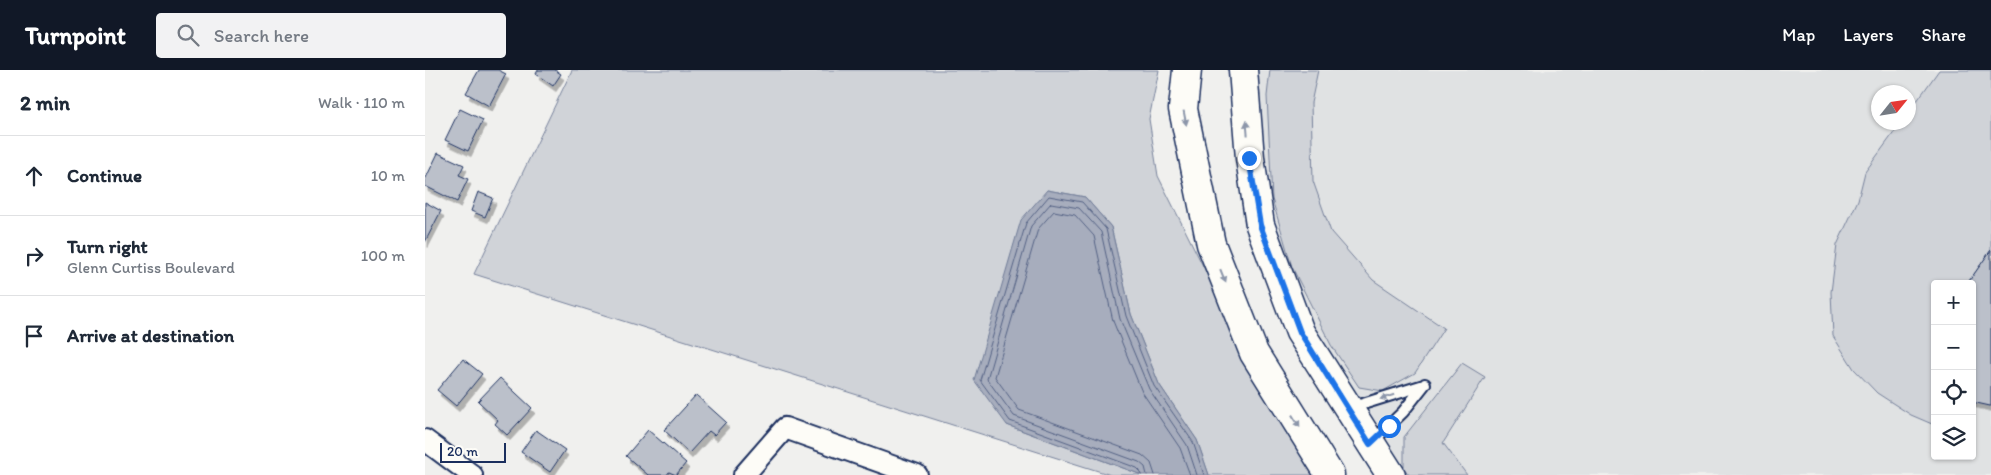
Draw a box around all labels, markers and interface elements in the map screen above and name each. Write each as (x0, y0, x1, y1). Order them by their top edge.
search box (156, 13, 506, 58)
text: Turnpoint (25, 21, 126, 50)
icon: search (174, 21, 202, 49)
text: Search here (214, 24, 309, 47)
text: Map (1782, 24, 1815, 46)
text: Layers (1843, 24, 1893, 46)
text: Share (1921, 24, 1966, 46)
north arrow (1871, 85, 1916, 130)
text: 2 min (20, 90, 70, 115)
text: Walk · 110 m (318, 93, 405, 112)
one-way arrow (1181, 111, 1189, 127)
one-way arrow (1243, 120, 1251, 136)
route end (1238, 147, 1261, 170)
icon: ahead (20, 162, 48, 190)
text: Continue (67, 164, 142, 187)
text: 10 m (371, 166, 405, 185)
text: Turn right (67, 235, 148, 258)
icon: right (20, 242, 48, 270)
text: 100 m (361, 246, 405, 265)
text: Glenn Curtiss Boulevard (67, 258, 235, 277)
one-way arrow (1219, 269, 1227, 284)
map controls (1931, 280, 1976, 460)
button: + (1931, 280, 1976, 325)
icon: arrive (20, 322, 48, 350)
text: Arrive at destination (67, 324, 234, 347)
button: − (1931, 325, 1976, 370)
button: locate (1931, 370, 1976, 415)
one-way arrow (1379, 393, 1394, 401)
one-way arrow (1291, 414, 1300, 427)
route start (1378, 415, 1401, 438)
button: layers (1931, 415, 1976, 460)
scale bar (440, 440, 506, 463)
text: 20 m (447, 443, 478, 460)

